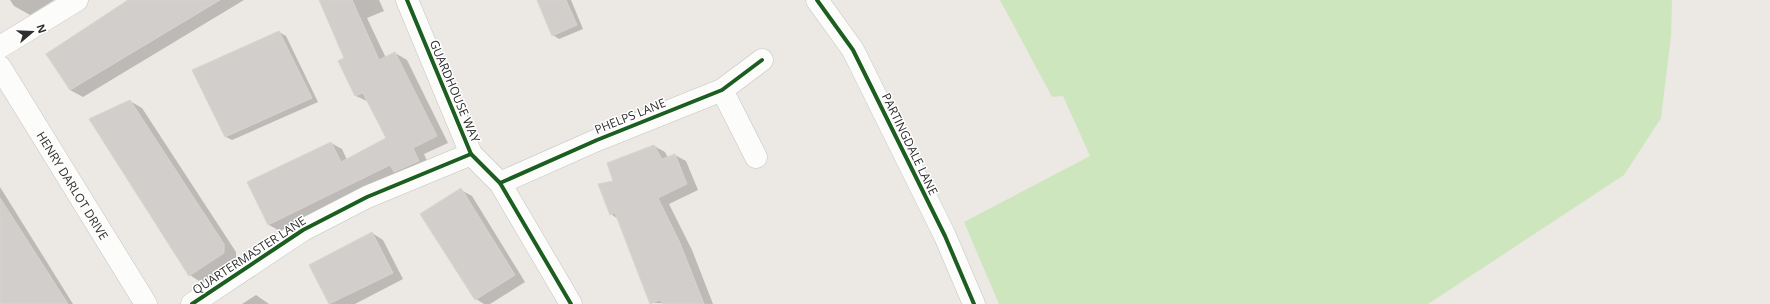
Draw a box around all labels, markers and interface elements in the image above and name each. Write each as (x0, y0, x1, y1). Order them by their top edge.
north arrow (12, 12, 52, 52)
text: N (33, 22, 50, 35)
street label: GUARDHOUSE WAY (426, 37, 484, 145)
street label: PARTINGDALE LANE (878, 90, 942, 198)
street label: PHELPS LANE (592, 94, 668, 138)
street label: HENRY DARLOT DRIVE (33, 128, 113, 243)
street label: QUARTERMASTER LANE (189, 212, 309, 298)

